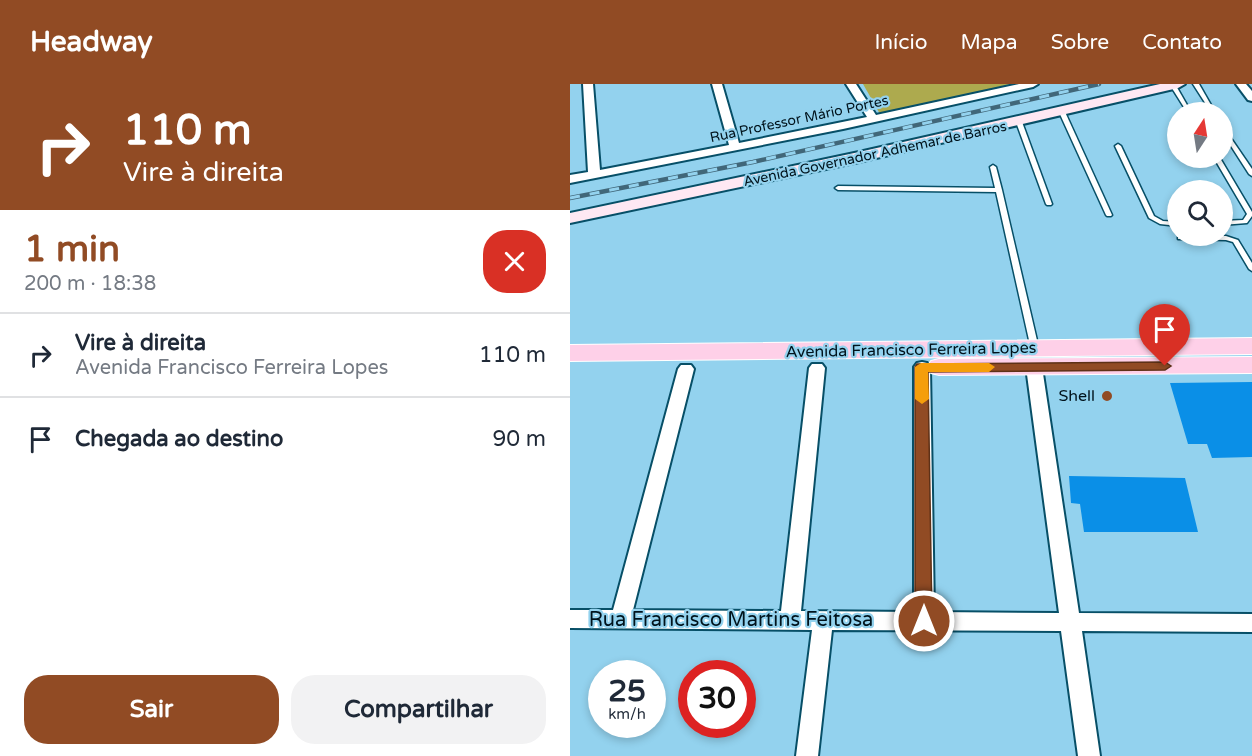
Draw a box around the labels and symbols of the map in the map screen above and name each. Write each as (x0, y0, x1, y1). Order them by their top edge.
street label: Rua Professor Mário Portes (708, 92, 890, 146)
north arrow (1167, 102, 1233, 168)
street label: Avenida Governador Adhemar de Barros (742, 118, 1009, 190)
pin (1139, 304, 1190, 366)
street label: Avenida Francisco Ferreira Lopes (785, 338, 1037, 362)
place label: Shell (1059, 386, 1095, 406)
marker: Shell (1100, 389, 1114, 403)
position arrow (892, 589, 956, 653)
street label: Rua Francisco Martins Feitosa (589, 608, 873, 632)
speed limit sign: 30 (678, 660, 756, 738)

